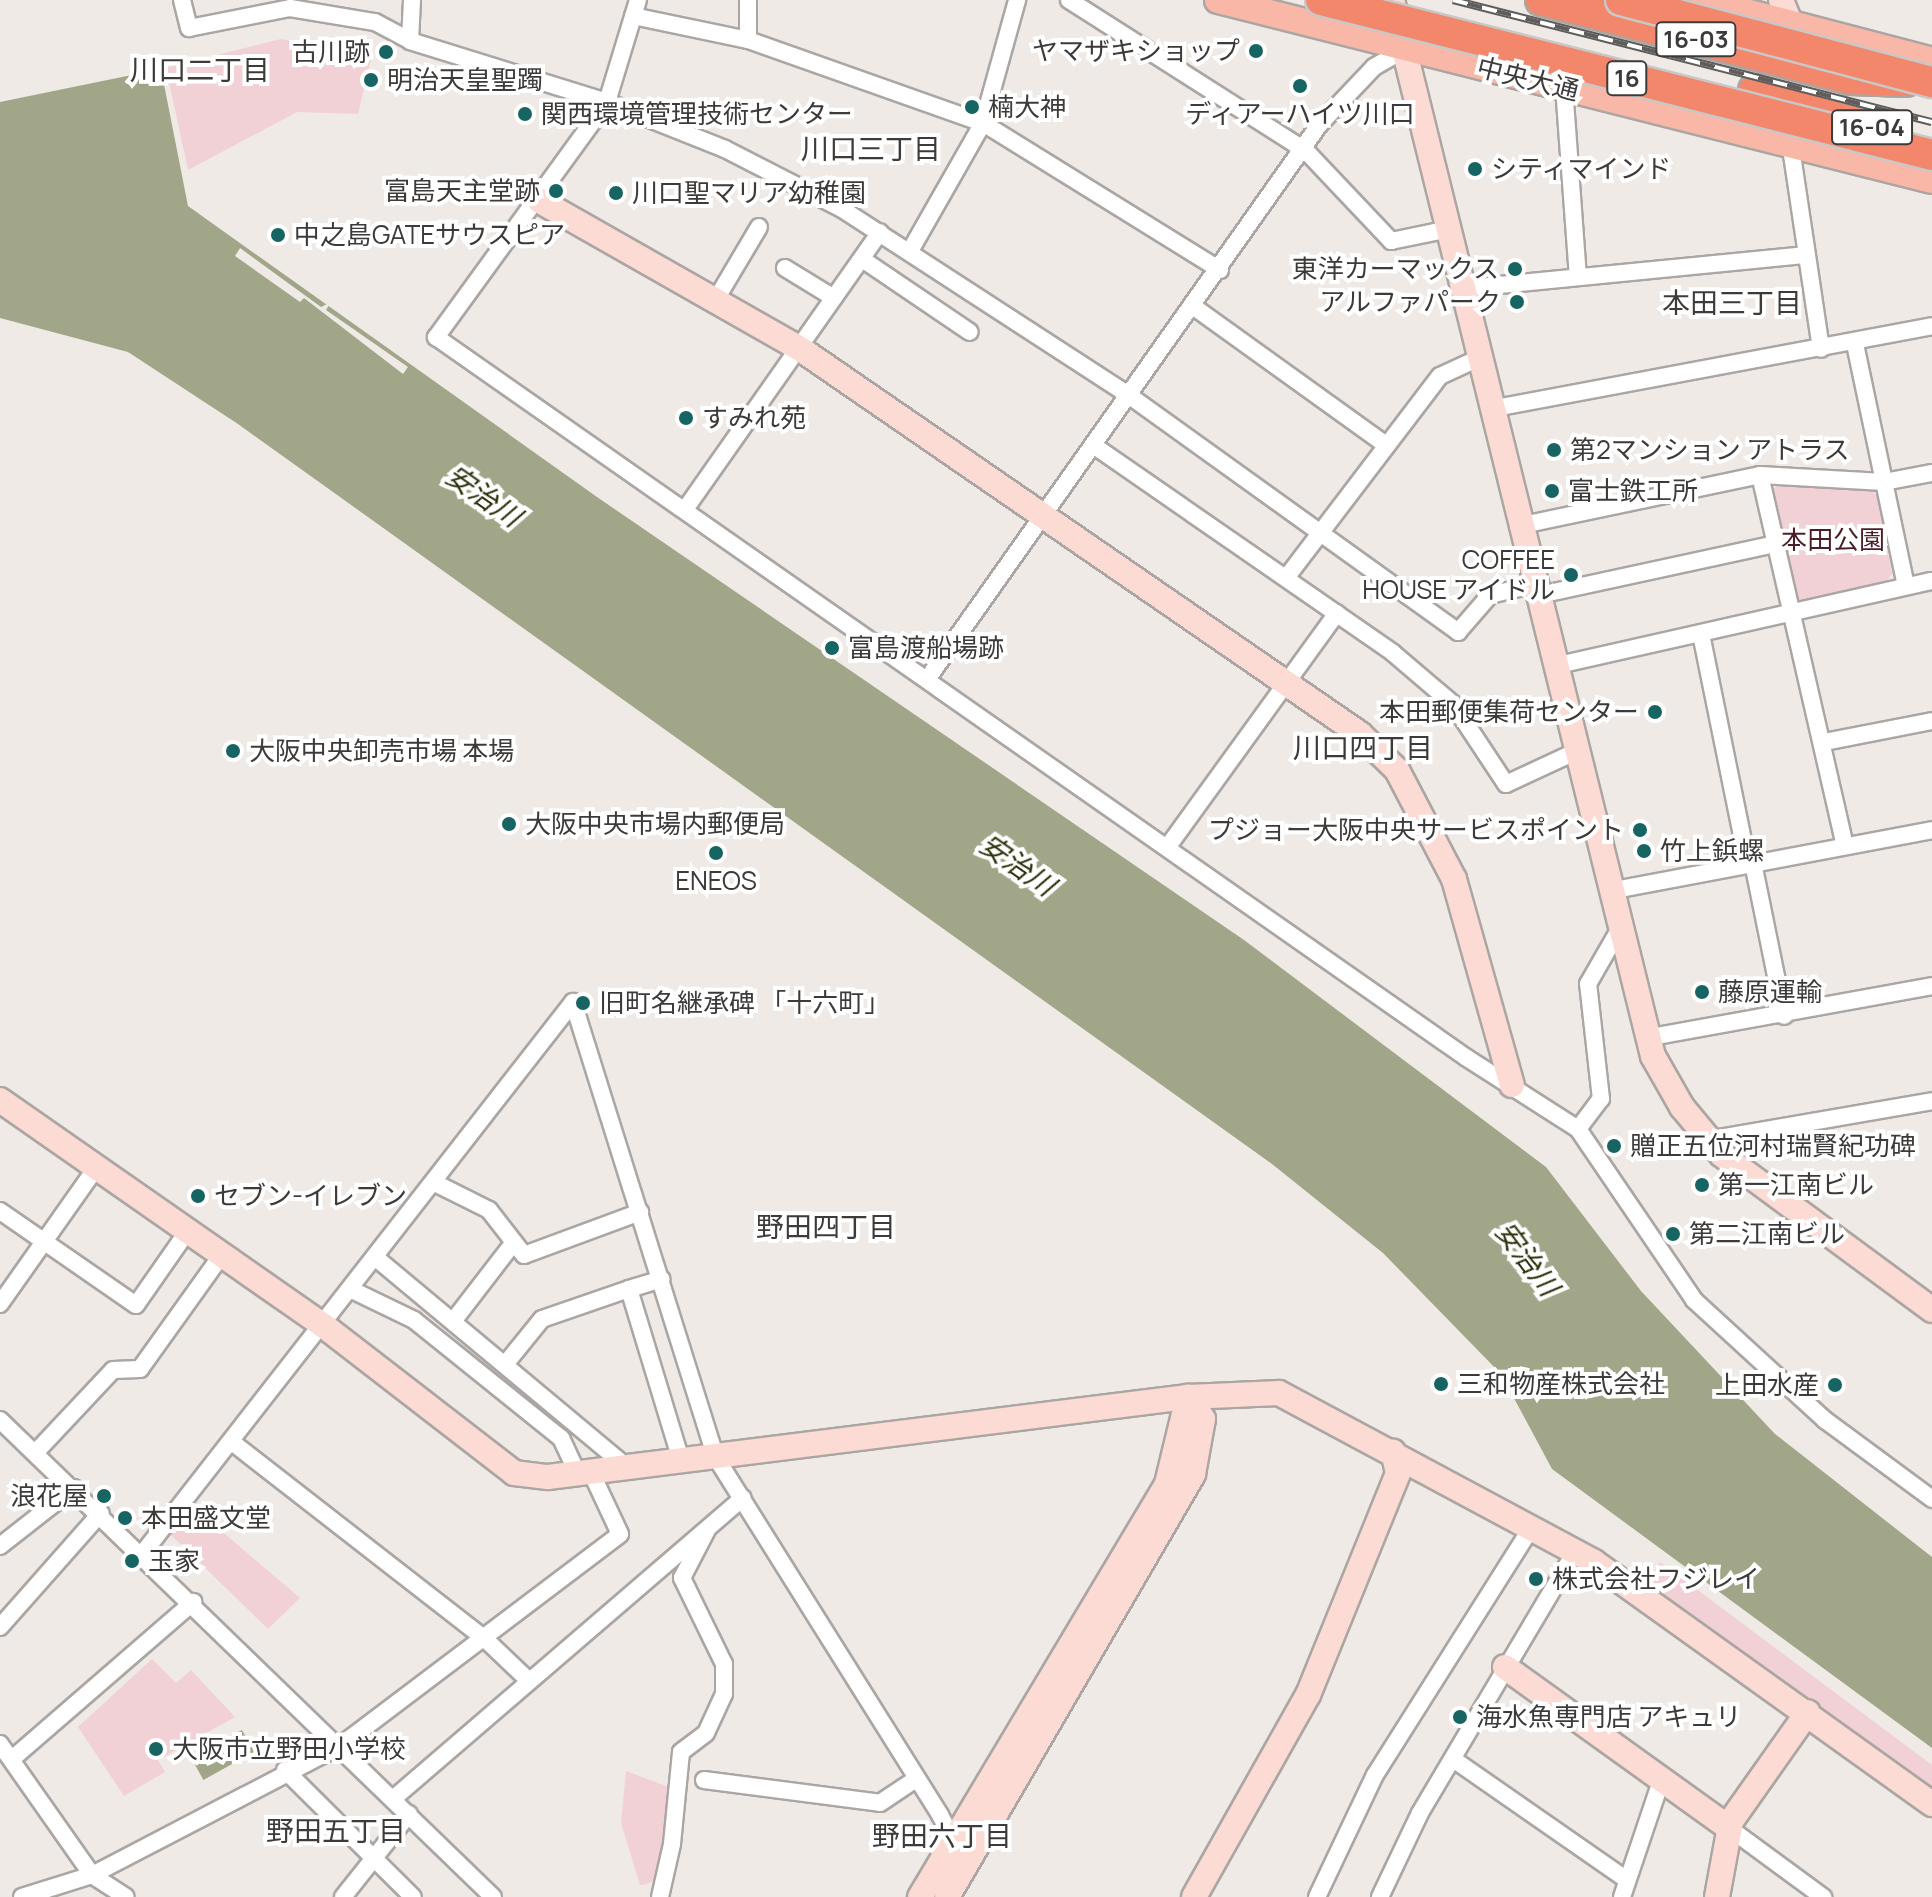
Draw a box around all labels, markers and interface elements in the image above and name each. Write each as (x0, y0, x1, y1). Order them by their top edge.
road number: 16-03 (1654, 19, 1738, 59)
place label: ヤマザキショップ (1032, 35, 1240, 67)
place label: 古川跡 (292, 36, 370, 68)
marker: ヤマザキショップ (1247, 42, 1265, 60)
marker: 古川跡 (377, 43, 395, 61)
street label: 中央大通 (1474, 51, 1582, 107)
district label: 川口二丁目 (130, 52, 270, 86)
road number: 16 (1605, 58, 1649, 98)
place label: 明治天皇聖躅 (387, 64, 543, 96)
marker: 明治天皇聖躅 (362, 71, 380, 89)
marker: ディアーハイツ川口 (1291, 77, 1309, 95)
place label: 楠大神 (988, 91, 1066, 123)
place label: 関西環境管理技術センター (541, 98, 853, 130)
marker: 楠大神 (963, 98, 981, 116)
place label: ディアーハイツ川口 (1184, 98, 1416, 130)
marker: 関西環境管理技術センター (516, 105, 534, 123)
road number: 16-04 (1830, 107, 1914, 147)
district label: 川口三丁目 (801, 131, 941, 165)
place label: シティマインド (1491, 153, 1673, 185)
marker: シティマインド (1466, 160, 1484, 178)
place label: 富島天主堂跡 (384, 175, 540, 207)
place label: 川口聖マリア幼稚園 (632, 177, 866, 209)
marker: 富島天主堂跡 (547, 182, 565, 200)
marker: 川口聖マリア幼稚園 (607, 184, 625, 202)
place label: 中之島GATEサウスピア (294, 219, 565, 251)
marker: 中之島GATEサウスピア (269, 226, 287, 244)
place label: 東洋カーマックス (1291, 253, 1499, 285)
marker: 東洋カーマックス (1506, 260, 1524, 278)
district label: 本田三丁目 (1662, 285, 1802, 319)
place label: アルファパーク (1319, 286, 1501, 318)
marker: アルファパーク (1508, 293, 1526, 311)
place label: すみれ苑 (702, 402, 806, 434)
marker: すみれ苑 (677, 409, 695, 427)
place label: 第2マンション アトラス (1570, 434, 1850, 466)
marker: 第2マンション アトラス (1545, 441, 1563, 459)
water label: 安治川 (440, 457, 528, 533)
place label: 富士鉄工所 (1568, 475, 1698, 507)
marker: 富士鉄工所 (1543, 482, 1561, 500)
park label: 本田公園 (1781, 524, 1885, 556)
place label: COFFEE HOUSE アイドル (1361, 544, 1555, 606)
marker: COFFEE HOUSE アイドル (1562, 566, 1580, 584)
place label: 富島渡船場跡 (848, 632, 1004, 664)
marker: 富島渡船場跡 (823, 639, 841, 657)
place label: 本田郵便集荷センター (1379, 696, 1639, 728)
marker: 本田郵便集荷センター (1646, 703, 1664, 721)
district label: 川口四丁目 (1293, 730, 1433, 764)
place label: 大阪中央卸売市場 本場 (249, 735, 514, 767)
marker: 大阪中央卸売市場 本場 (224, 742, 242, 760)
place label: 大阪中央市場内郵便局 (525, 808, 785, 840)
place label: プジョー大阪中央サービスポイント (1208, 814, 1624, 846)
marker: 大阪中央市場内郵便局 (500, 815, 518, 833)
marker: プジョー大阪中央サービスポイント (1631, 821, 1649, 839)
water label: 安治川 (974, 826, 1062, 902)
place label: 竹上鋲螺 (1660, 835, 1764, 867)
marker: 竹上鋲螺 (1635, 842, 1653, 860)
marker: ENEOS (707, 844, 725, 862)
place label: ENEOS (675, 865, 757, 897)
place label: 藤原運輸 (1718, 976, 1822, 1008)
marker: 藤原運輸 (1693, 983, 1711, 1001)
place label: 旧町名継承碑 「十六町」 (599, 987, 890, 1019)
marker: 旧町名継承碑 「十六町」 (574, 994, 592, 1012)
place label: 贈正五位河村瑞賢紀功碑 (1630, 1130, 1916, 1162)
marker: 贈正五位河村瑞賢紀功碑 (1605, 1137, 1623, 1155)
place label: 第一江南ビル (1718, 1169, 1874, 1201)
marker: 第一江南ビル (1693, 1176, 1711, 1194)
place label: セブン-イレブン (214, 1180, 407, 1212)
marker: セブン-イレブン (189, 1187, 207, 1205)
district label: 野田四丁目 (756, 1209, 896, 1243)
water label: 安治川 (1489, 1214, 1567, 1302)
place label: 第二江南ビル (1689, 1218, 1845, 1250)
marker: 第二江南ビル (1664, 1225, 1682, 1243)
place label: 三和物産株式会社 (1457, 1368, 1665, 1400)
place label: 上田水産 (1715, 1369, 1819, 1401)
marker: 三和物産株式会社 (1432, 1375, 1450, 1393)
marker: 上田水産 (1826, 1376, 1844, 1394)
place label: 浪花屋 (10, 1480, 88, 1512)
marker: 浪花屋 (95, 1487, 113, 1505)
place label: 本田盛文堂 (141, 1502, 271, 1534)
marker: 本田盛文堂 (116, 1509, 134, 1527)
place label: 玉家 (148, 1545, 200, 1577)
marker: 玉家 (123, 1552, 141, 1570)
place label: 株式会社フジレイ (1552, 1563, 1760, 1595)
marker: 株式会社フジレイ (1527, 1570, 1545, 1588)
place label: 海水魚専門店 アキュリ (1476, 1701, 1741, 1733)
marker: 海水魚専門店 アキュリ (1451, 1708, 1469, 1726)
place label: 大阪市立野田小学校 (172, 1733, 406, 1765)
marker: 大阪市立野田小学校 (147, 1740, 165, 1758)
district label: 野田五丁目 (266, 1813, 406, 1847)
district label: 野田六丁目 (872, 1818, 1012, 1852)

